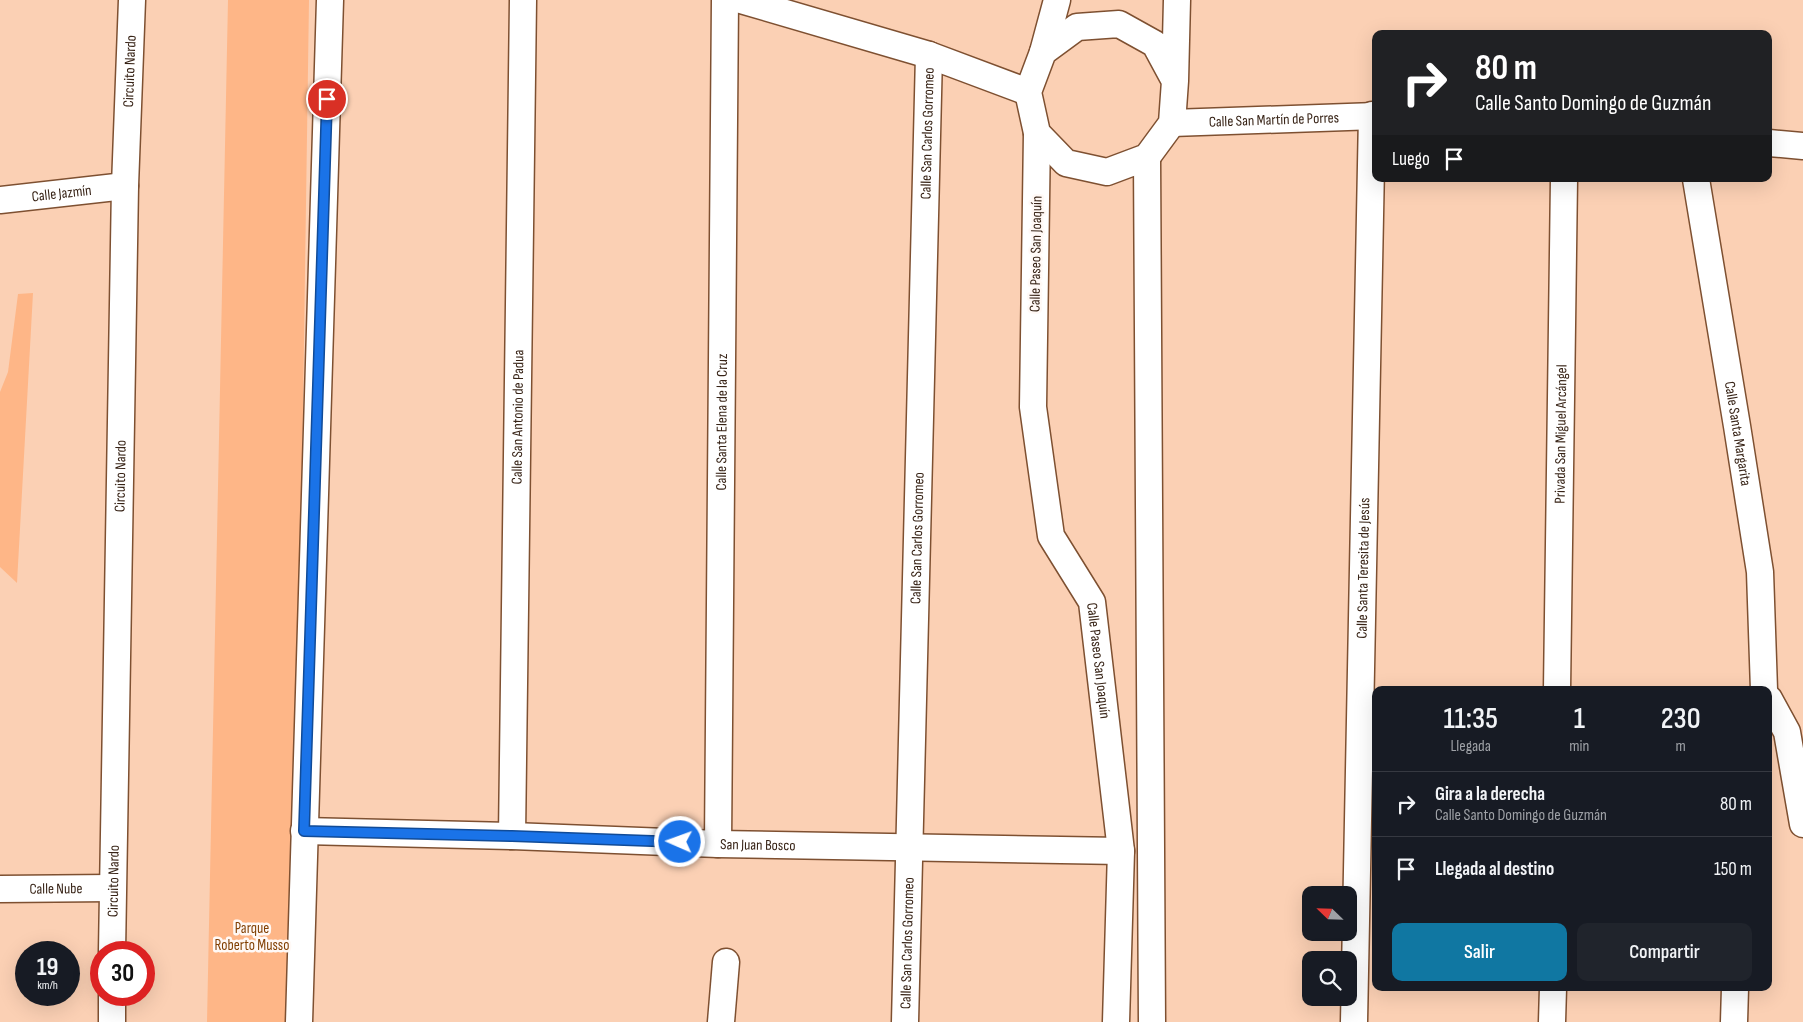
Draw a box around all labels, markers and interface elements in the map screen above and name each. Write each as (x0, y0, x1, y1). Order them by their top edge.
street label: Circuito Nardo (118, 35, 140, 108)
text: 80 m (1475, 47, 1537, 90)
icon: right (1392, 50, 1457, 115)
street label: Calle San Carlos Gorromeo (916, 67, 938, 200)
pin (306, 78, 348, 120)
icon: arrive (313, 85, 341, 113)
text: Calle Santo Domingo de Guzmán (1475, 90, 1711, 117)
street label: Calle San Martín de Porres (1208, 108, 1339, 131)
icon: arrive (1440, 145, 1468, 173)
text: Luego (1392, 148, 1430, 171)
street label: Calle Jazmín (31, 180, 92, 206)
street label: Calle Paseo San Joaquín (1025, 196, 1047, 312)
street label: Calle San Antonio de Padua (507, 349, 528, 484)
street label: Calle Santa Elena de la Cruz (711, 353, 732, 490)
street label: Privada San Miguel Arcángel (1550, 364, 1571, 504)
street label: Calle Santa Margarita (1720, 380, 1756, 487)
street label: Circuito Nardo (110, 440, 130, 512)
street label: Calle San Carlos Gorromeo (906, 472, 928, 604)
street label: Calle Santa Teresita de Jesús (1352, 497, 1374, 639)
street label: Calle Paseo San Joaquín (1083, 602, 1115, 720)
text: 11:35 (1443, 701, 1498, 737)
text: 1 (1574, 701, 1585, 737)
text: 230 (1661, 701, 1701, 737)
text: Llegada (1450, 737, 1491, 756)
text: min (1569, 737, 1589, 756)
text: m (1676, 737, 1686, 756)
text: Gira a la derecha (1435, 783, 1545, 806)
icon: right (1392, 790, 1420, 818)
text: 80 m (1720, 793, 1752, 816)
text: Calle Santo Domingo de Guzmán (1435, 806, 1607, 825)
position arrow (653, 815, 705, 867)
street label: San Juan Bosco (720, 835, 796, 855)
street label: Circuito Nardo (103, 845, 123, 917)
icon: arrive (1392, 855, 1420, 883)
text: Llegada al destino (1435, 858, 1554, 881)
text: 150 m (1714, 858, 1752, 881)
street label: Calle San Carlos Gorromeo (896, 877, 918, 1009)
street label: Calle Nube (29, 879, 83, 898)
north arrow (1302, 886, 1358, 941)
map controls (1302, 886, 1357, 1006)
park label: Parque Roberto Musso (215, 919, 289, 955)
button: Salir (1392, 923, 1567, 981)
button: Compartir (1577, 923, 1752, 981)
speed limit sign: 30 (90, 941, 155, 1006)
button: search (1302, 951, 1357, 1006)
text: 19 (37, 952, 58, 983)
text: km/h (37, 978, 58, 993)

